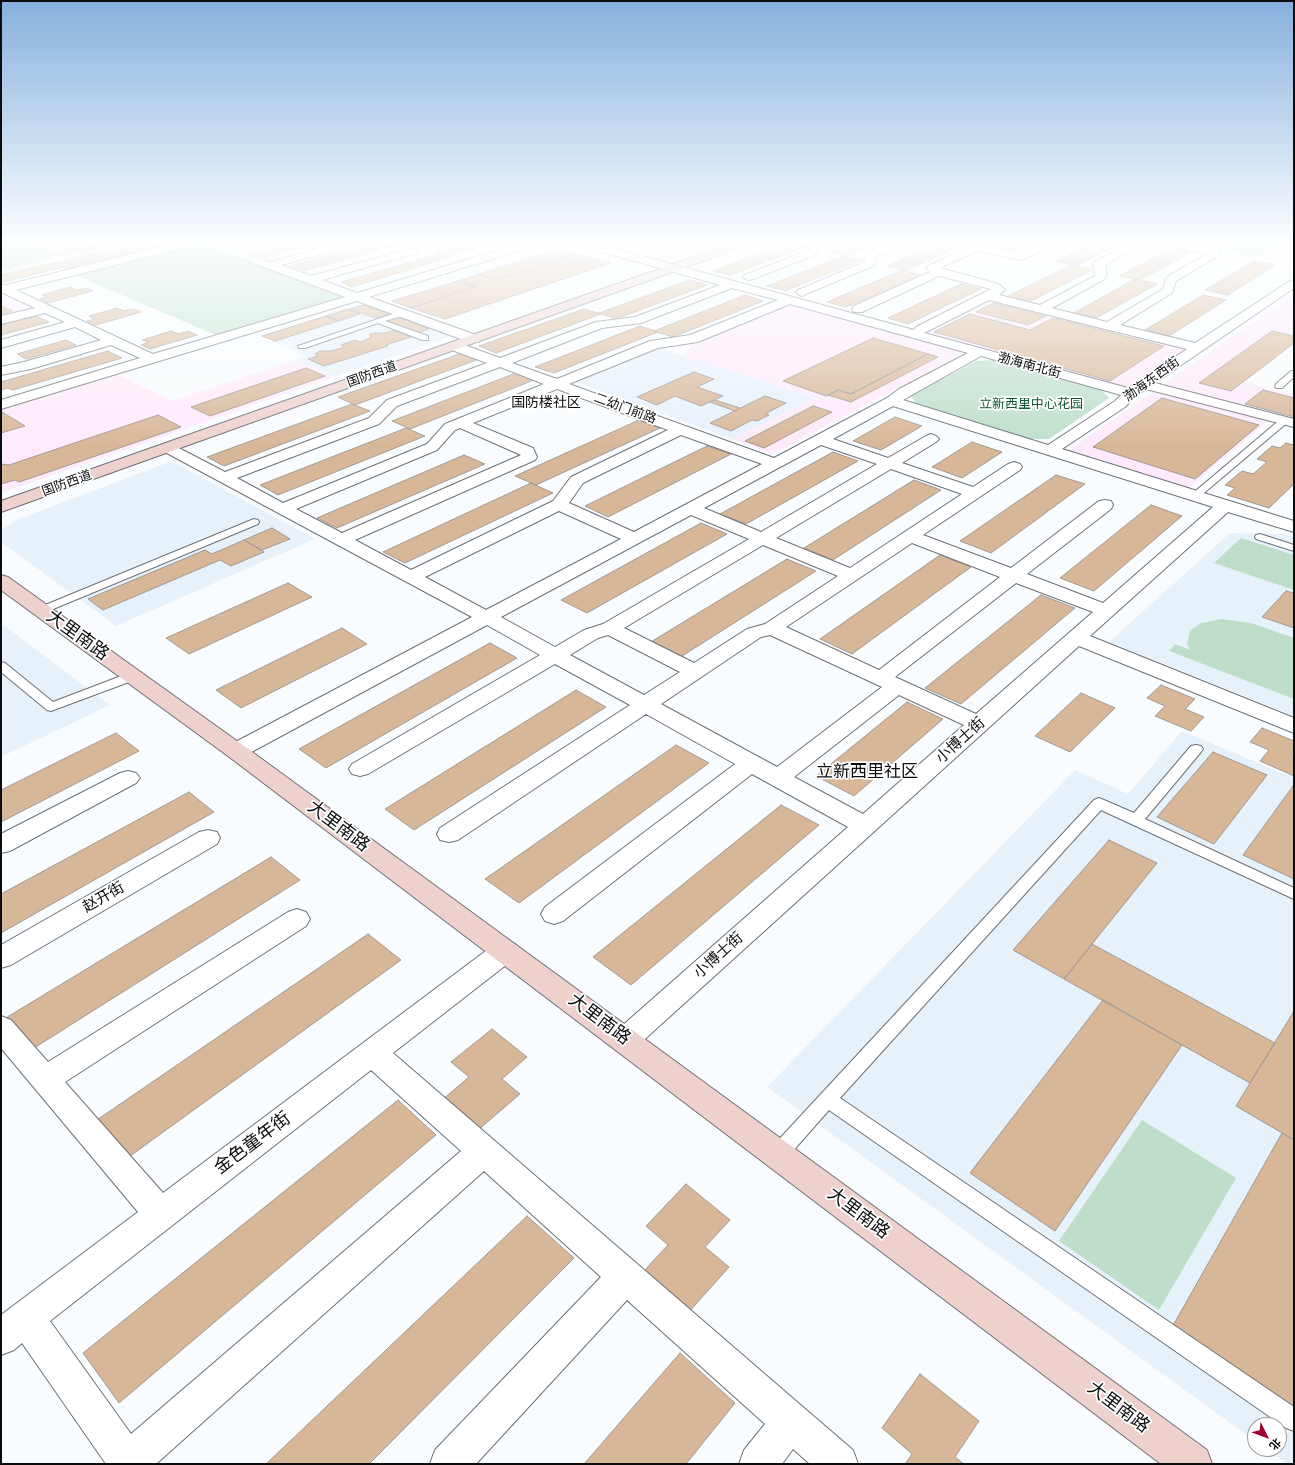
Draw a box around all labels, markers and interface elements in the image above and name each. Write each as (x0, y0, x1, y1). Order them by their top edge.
street label: 渤海南北街 (996, 350, 1062, 382)
street label: 渤海东西街 (1121, 355, 1183, 405)
street label: 国防西道 (345, 359, 399, 391)
street label: 二幼门前路 (592, 391, 658, 427)
district label: 国防楼社区 (511, 396, 581, 412)
park label: 立新西里中心花园 (979, 397, 1083, 413)
street label: 国防西道 (40, 468, 94, 500)
street label: 大里南路 (42, 606, 112, 666)
street label: 小博士街 (933, 714, 989, 768)
district label: 立新西里社区 (816, 763, 918, 783)
street label: 大里南路 (303, 797, 373, 857)
street label: 赵开街 (80, 879, 128, 917)
street label: 小博士街 (691, 929, 747, 983)
street label: 大里南路 (564, 990, 634, 1050)
street label: 金色童年街 (211, 1108, 295, 1180)
street label: 大里南路 (823, 1184, 893, 1244)
street label: 大里南路 (1083, 1378, 1153, 1438)
north arrow (1247, 1417, 1287, 1457)
text: 北 (1266, 1435, 1285, 1454)

